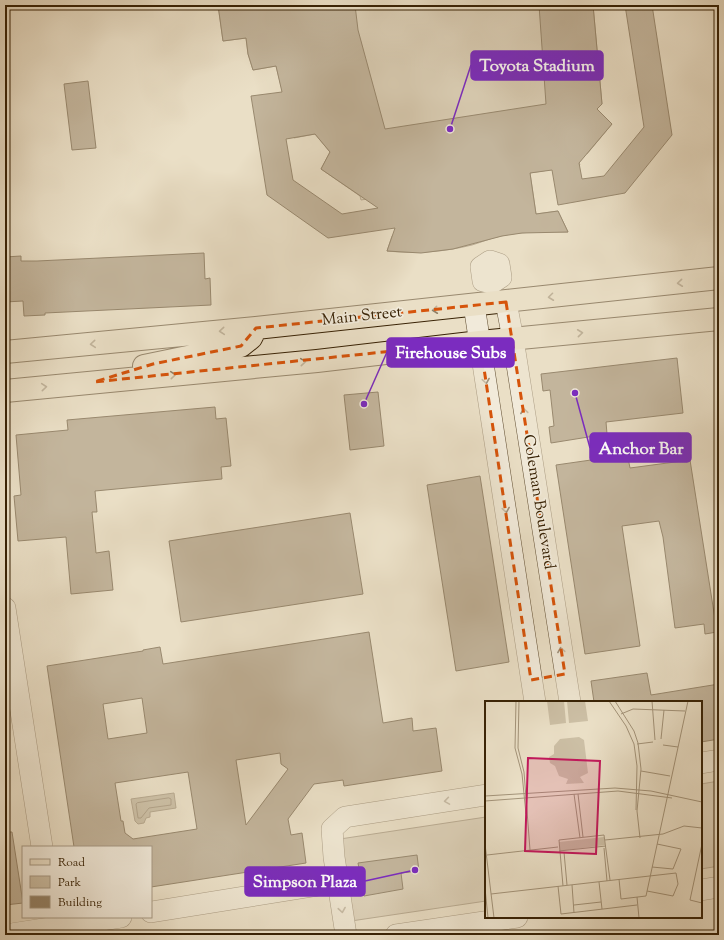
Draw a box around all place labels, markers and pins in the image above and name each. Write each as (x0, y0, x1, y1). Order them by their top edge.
callout: Toyota Stadium (471, 51, 603, 80)
callout: Firehouse Subs (387, 338, 514, 367)
callout: Anchor Bar (590, 433, 691, 462)
callout: Simpson Plaza (245, 867, 365, 896)

